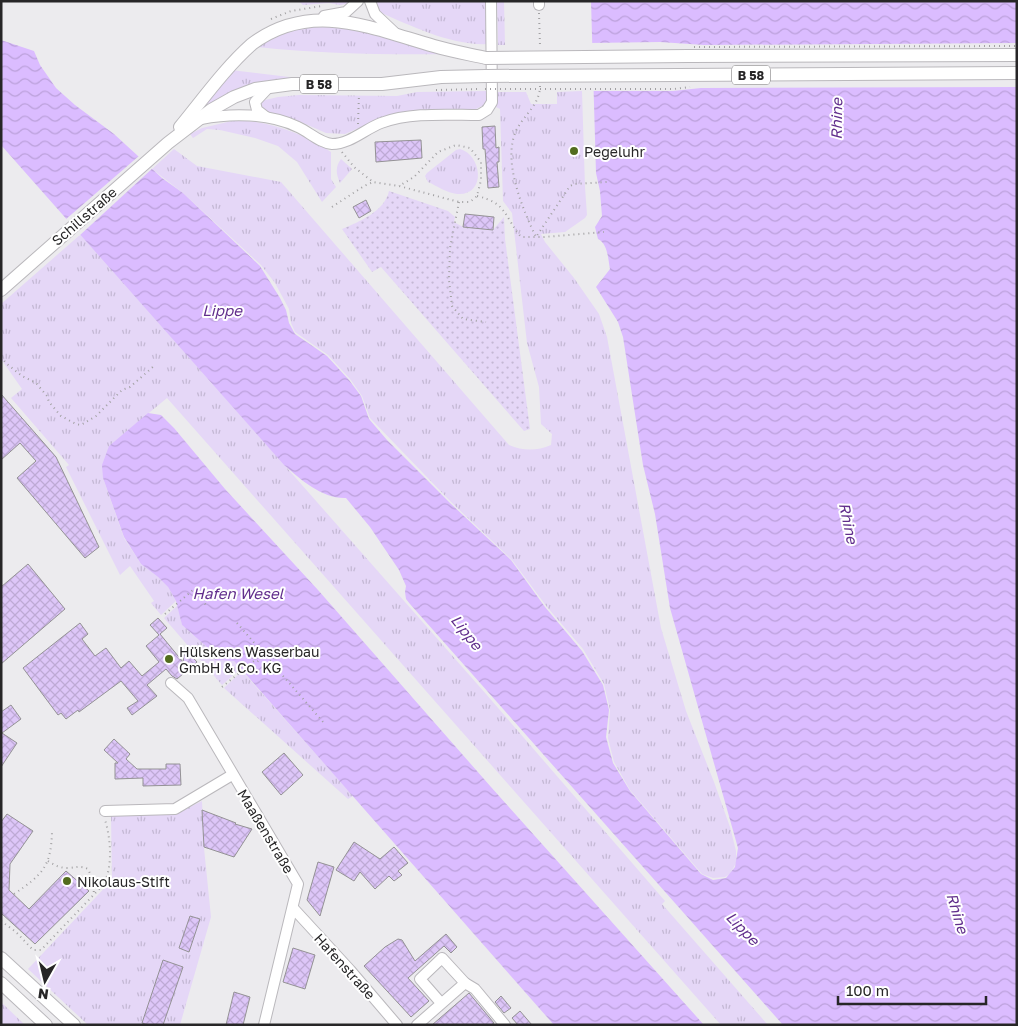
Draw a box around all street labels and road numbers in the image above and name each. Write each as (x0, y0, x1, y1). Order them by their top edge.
road number: B 58 (732, 66, 770, 84)
road number: B 58 (300, 74, 338, 94)
street label: Schillstraße (48, 183, 120, 249)
street label: Maaßenstraße (234, 786, 298, 876)
street label: Hafenstraße (311, 930, 379, 1002)

